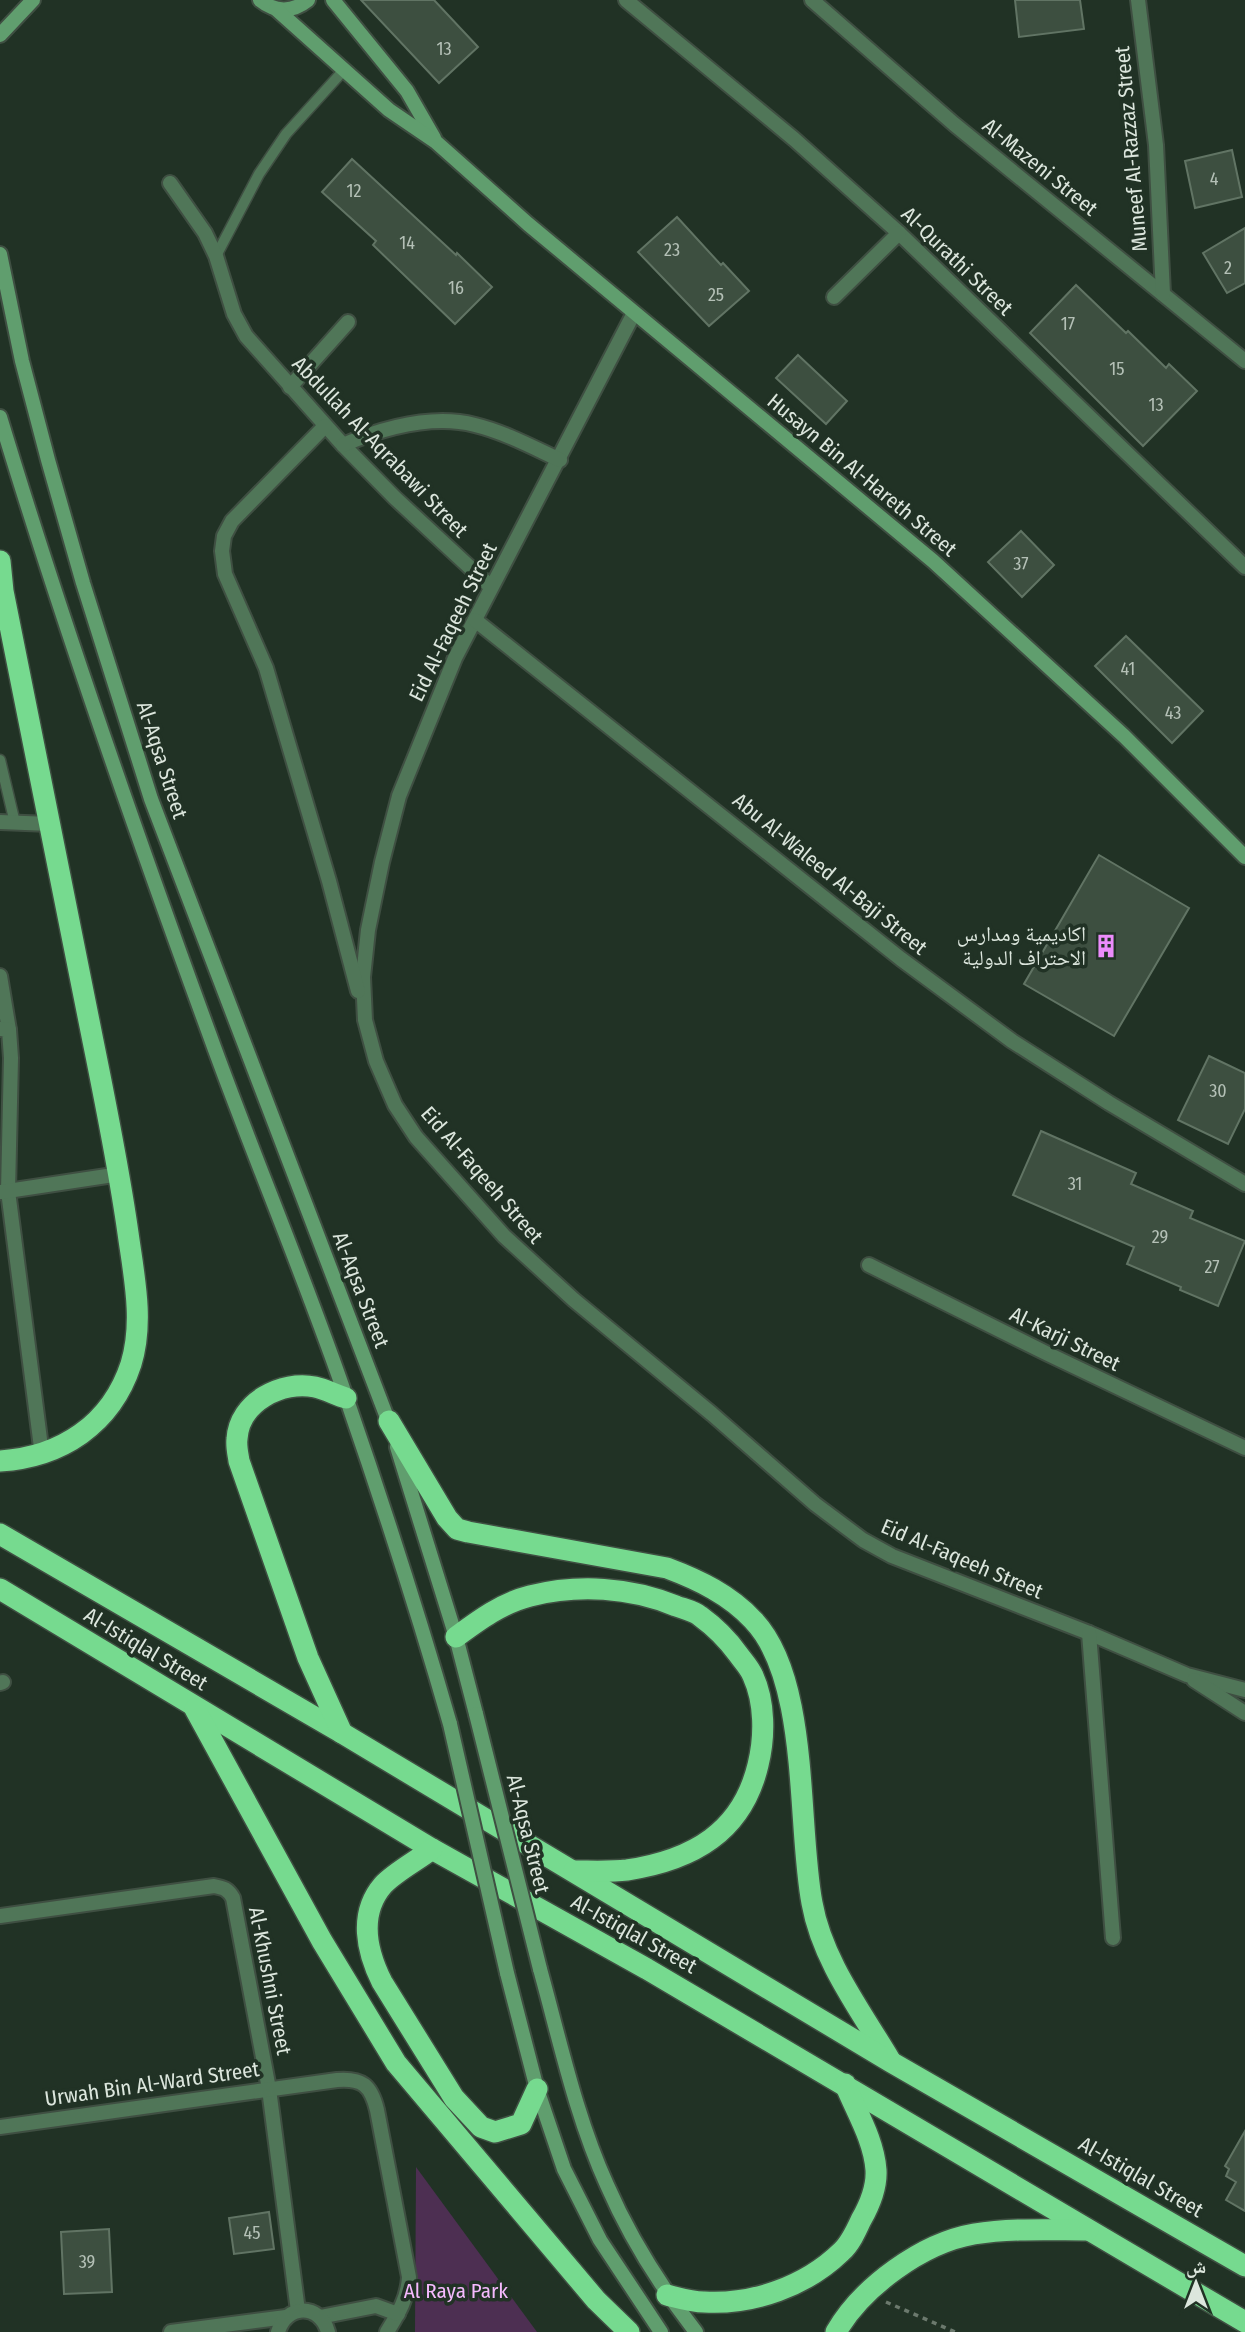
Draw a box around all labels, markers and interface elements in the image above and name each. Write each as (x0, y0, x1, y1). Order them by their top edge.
house number: 13 (436, 38, 452, 60)
street label: Muneef Al-Razzaz Street (1109, 45, 1153, 253)
street label: Al-Mazeni Street (977, 113, 1103, 221)
house number: 4 (1210, 168, 1219, 190)
house number: 12 (347, 180, 362, 202)
street label: Al-Qurathi Street (896, 201, 1018, 321)
house number: 14 (399, 232, 415, 254)
house number: 23 (664, 239, 680, 261)
house number: 2 (1224, 257, 1232, 279)
house number: 16 (448, 277, 464, 299)
house number: 25 (708, 284, 724, 306)
house number: 17 (1061, 313, 1075, 335)
street label: Abdullah Al-Aqrabawi Street (287, 351, 473, 543)
house number: 15 (1109, 358, 1125, 380)
street label: Husayn Bin Al-Hareth Street (762, 388, 962, 562)
house number: 13 (1148, 394, 1164, 416)
street label: Eid Al-Faqeeh Street (403, 538, 503, 706)
house number: 37 (1013, 553, 1029, 575)
house number: 41 (1121, 658, 1135, 680)
street label: Al-Aqsa Street (131, 698, 193, 822)
house number: 43 (1165, 702, 1181, 724)
street label: Abu Al-Waleed Al-Baji Street (728, 788, 933, 961)
place label: اكاديمية ومدارس الاحتراف الدولية (957, 921, 1086, 971)
building icon: اكاديمية ومدارس الاحتراف الدولية (1092, 932, 1120, 960)
house number: 30 (1209, 1080, 1227, 1102)
street label: Eid Al-Faqeeh Street (415, 1101, 549, 1249)
house number: 31 (1068, 1173, 1082, 1195)
house number: 29 (1152, 1226, 1168, 1248)
street label: Al-Aqsa Street (327, 1228, 395, 1352)
house number: 27 (1204, 1256, 1220, 1278)
street label: Al-Karji Street (1006, 1301, 1125, 1377)
street label: Eid Al-Faqeeh Street (877, 1513, 1047, 1605)
street label: Al-Istiqlal Street (79, 1602, 213, 1696)
street label: Al-Aqsa Street (501, 1772, 555, 1896)
street label: Al-Istiqlal Street (567, 1889, 701, 1979)
street label: Al-Khushni Street (243, 1905, 297, 2057)
street label: Urwah Bin Al-Ward Street (43, 2056, 261, 2112)
street label: Al-Istiqlal Street (1074, 2131, 1208, 2223)
house number: 45 (244, 2222, 260, 2244)
north arrow (1161, 2248, 1231, 2318)
house number: 39 (79, 2251, 95, 2273)
text: ش (1186, 2255, 1206, 2278)
park label: Al Raya Park (404, 2278, 508, 2304)

